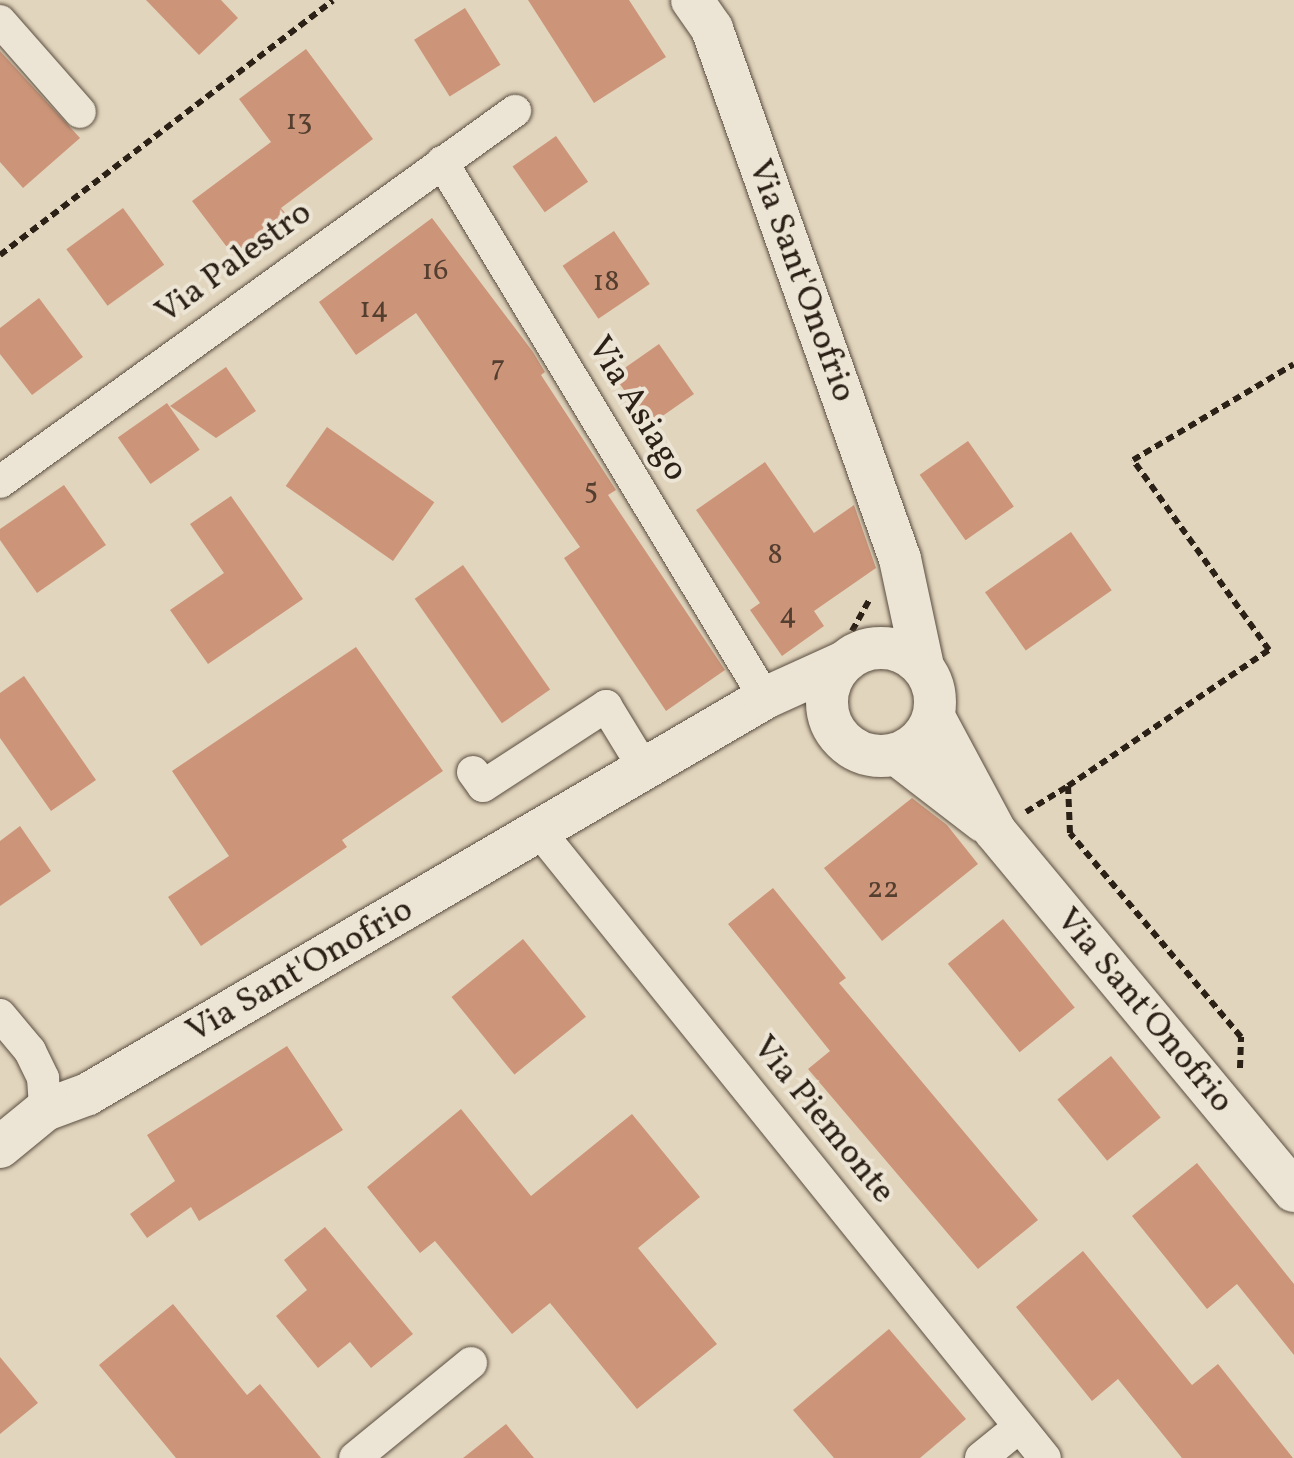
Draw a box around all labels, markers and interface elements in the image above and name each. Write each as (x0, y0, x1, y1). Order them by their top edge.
house number: 13 (285, 103, 313, 139)
street label: Via Sant'Onofrio (738, 154, 864, 408)
street label: Via Palestro (148, 192, 320, 334)
house number: 16 (422, 253, 448, 289)
house number: 18 (593, 264, 619, 300)
house number: 14 (359, 291, 389, 327)
street label: Via Asiago (577, 329, 697, 489)
house number: 7 (491, 349, 505, 385)
house number: 5 (584, 472, 598, 508)
house number: 8 (767, 537, 783, 573)
house number: 4 (779, 597, 797, 633)
house number: 22 (867, 871, 899, 907)
street label: Via Sant'Onofrio (179, 889, 421, 1053)
street label: Via Sant'Onofrio (1046, 900, 1242, 1122)
street label: Via Piemonte (743, 1028, 903, 1212)

